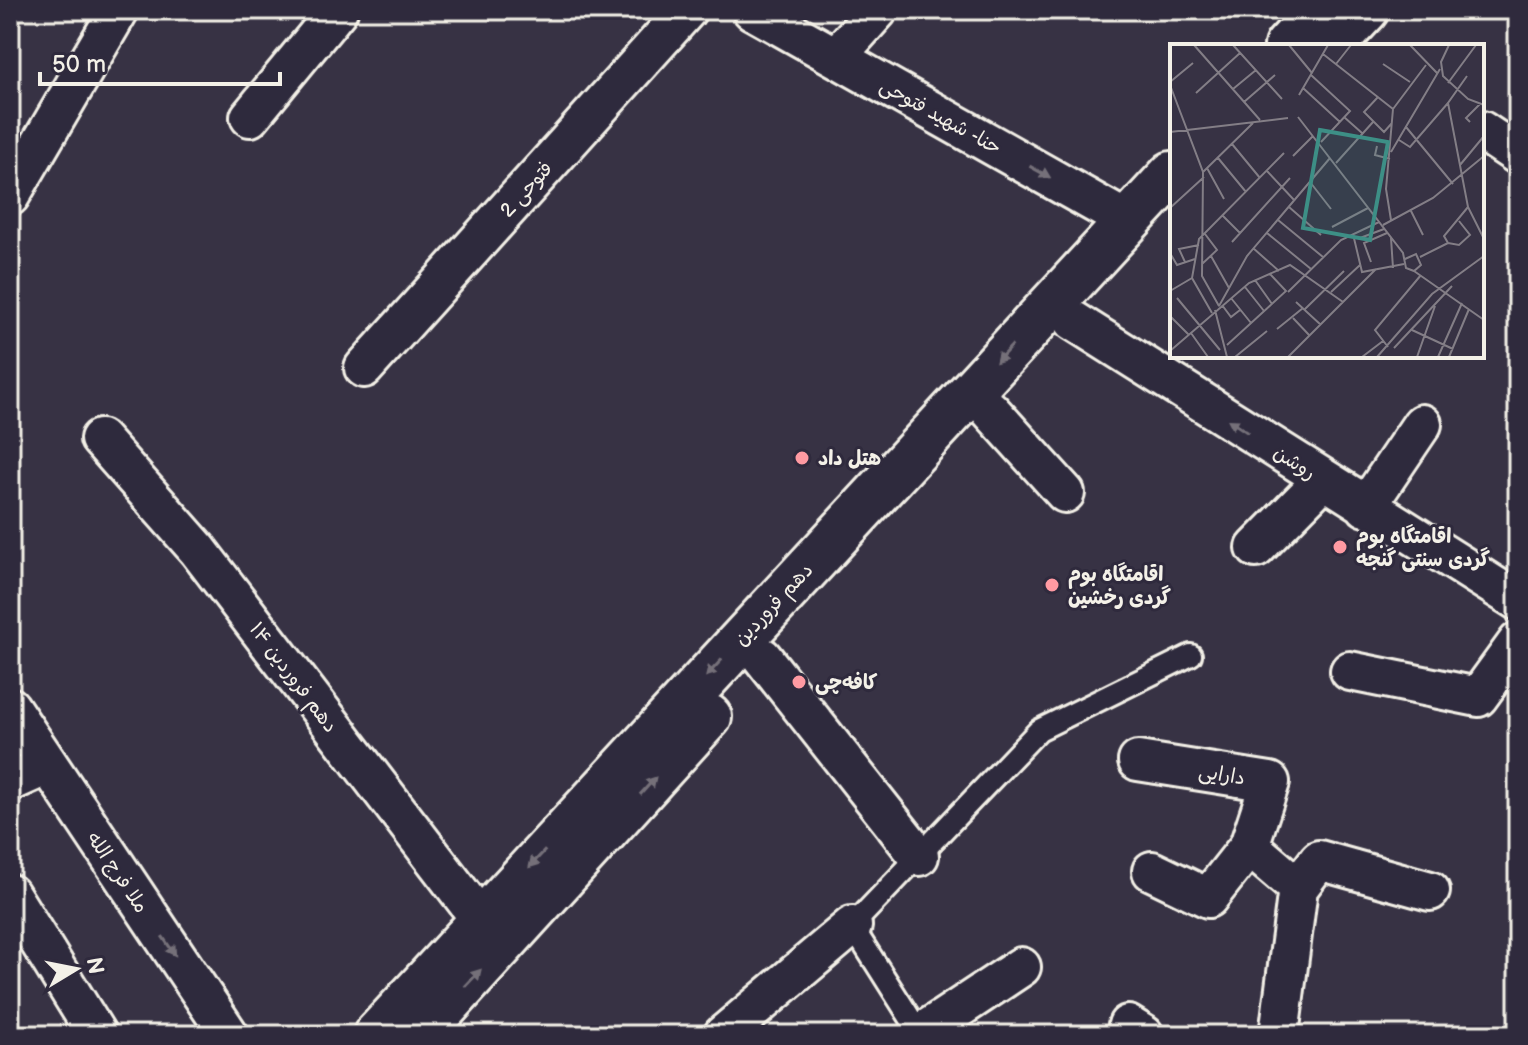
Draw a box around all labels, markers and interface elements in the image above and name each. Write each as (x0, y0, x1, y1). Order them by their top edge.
scale bar (40, 36, 280, 86)
inset map (1170, 44, 1484, 358)
text: 50 m (52, 50, 106, 79)
street label: حنا- شهید فتوحی (875, 74, 1006, 160)
street label: فتوحی 2 (495, 157, 558, 223)
one-way arrow (1029, 165, 1051, 179)
one-way arrow (995, 344, 1013, 363)
one-way arrow (1227, 419, 1249, 433)
street label: روشن (1269, 440, 1320, 485)
place label: هتل داد (818, 447, 881, 471)
marker: هتل داد (793, 449, 811, 467)
place label: اقامتگاه بوم گردی سنتی گنجه (1356, 524, 1490, 572)
marker: اقامتگاه بوم گردی سنتی گنجه (1331, 538, 1349, 556)
street label: دهم فروردین (729, 558, 820, 652)
place label: اقامتگاه بوم گردی رخشین (1068, 562, 1171, 610)
marker: اقامتگاه بوم گردی رخشین (1043, 576, 1061, 594)
street label: دهم فروردین ۱۴ (242, 618, 343, 739)
one-way arrow (705, 659, 723, 678)
place label: کافه‌چی (815, 671, 878, 695)
marker: کافه‌چی (790, 673, 808, 691)
street label: دارایی (1197, 759, 1247, 791)
one-way arrow (639, 776, 656, 796)
street label: ملا فرج الله (80, 827, 153, 918)
one-way arrow (529, 850, 547, 869)
north arrow (36, 929, 116, 1009)
one-way arrow (161, 935, 176, 956)
text: N (79, 955, 109, 976)
one-way arrow (463, 969, 482, 988)

